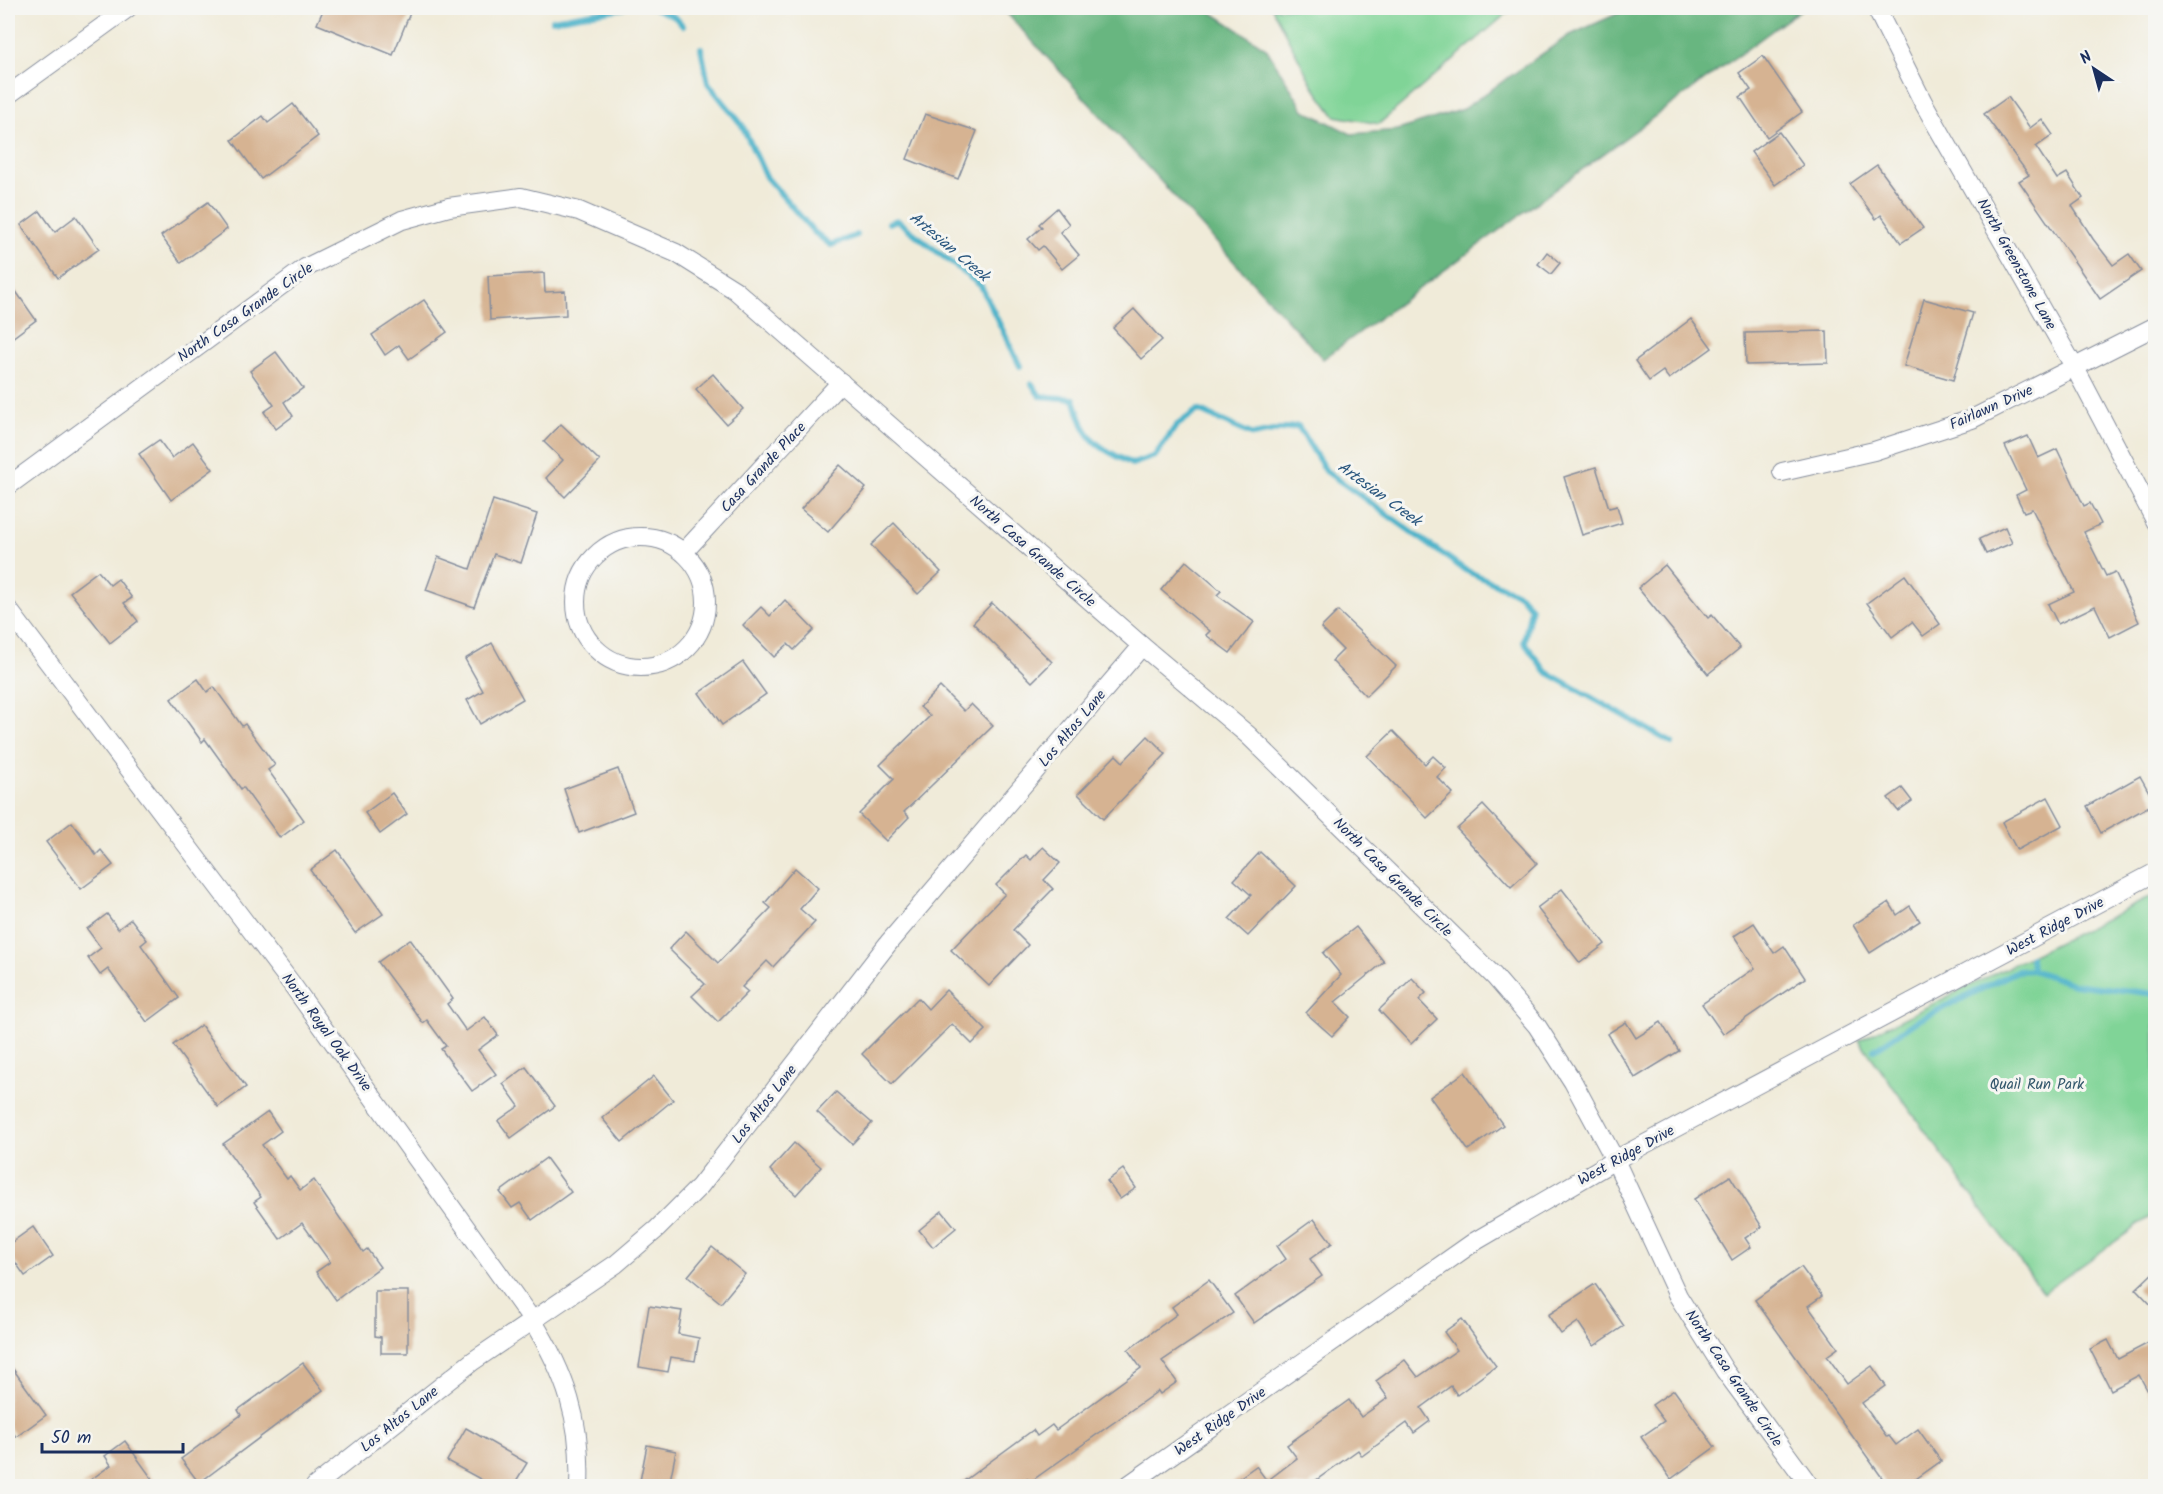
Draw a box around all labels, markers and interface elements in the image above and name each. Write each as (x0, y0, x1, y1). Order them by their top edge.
north arrow (2064, 39, 2124, 99)
text: N (2075, 45, 2098, 71)
street label: North Greenstone Lane (1970, 194, 2062, 335)
water label: Artesian Creek (903, 206, 997, 290)
street label: North Casa Grande Circle (173, 257, 319, 369)
street label: Fairlawn Drive (1946, 379, 2037, 437)
street label: Casa Grande Place (715, 416, 813, 519)
water label: Artesian Creek (1332, 455, 1428, 535)
street label: North Casa Grande Circle (964, 490, 1101, 614)
street label: Los Altos Lane (1033, 684, 1113, 773)
street label: North Casa Grande Circle (1327, 812, 1458, 943)
street label: West Ridge Drive (2002, 891, 2109, 963)
street label: North Royal Oak Drive (275, 968, 378, 1097)
street label: Los Altos Lane (726, 1060, 804, 1150)
park label: Quail Run Park (1990, 1073, 2085, 1097)
street label: West Ridge Drive (1574, 1119, 1680, 1192)
street label: North Casa Grande Circle (1678, 1305, 1788, 1452)
street label: Los Altos Lane (355, 1380, 444, 1459)
street label: West Ridge Drive (1170, 1381, 1272, 1463)
scale bar (42, 1416, 183, 1454)
text: 50 m (51, 1424, 91, 1453)

